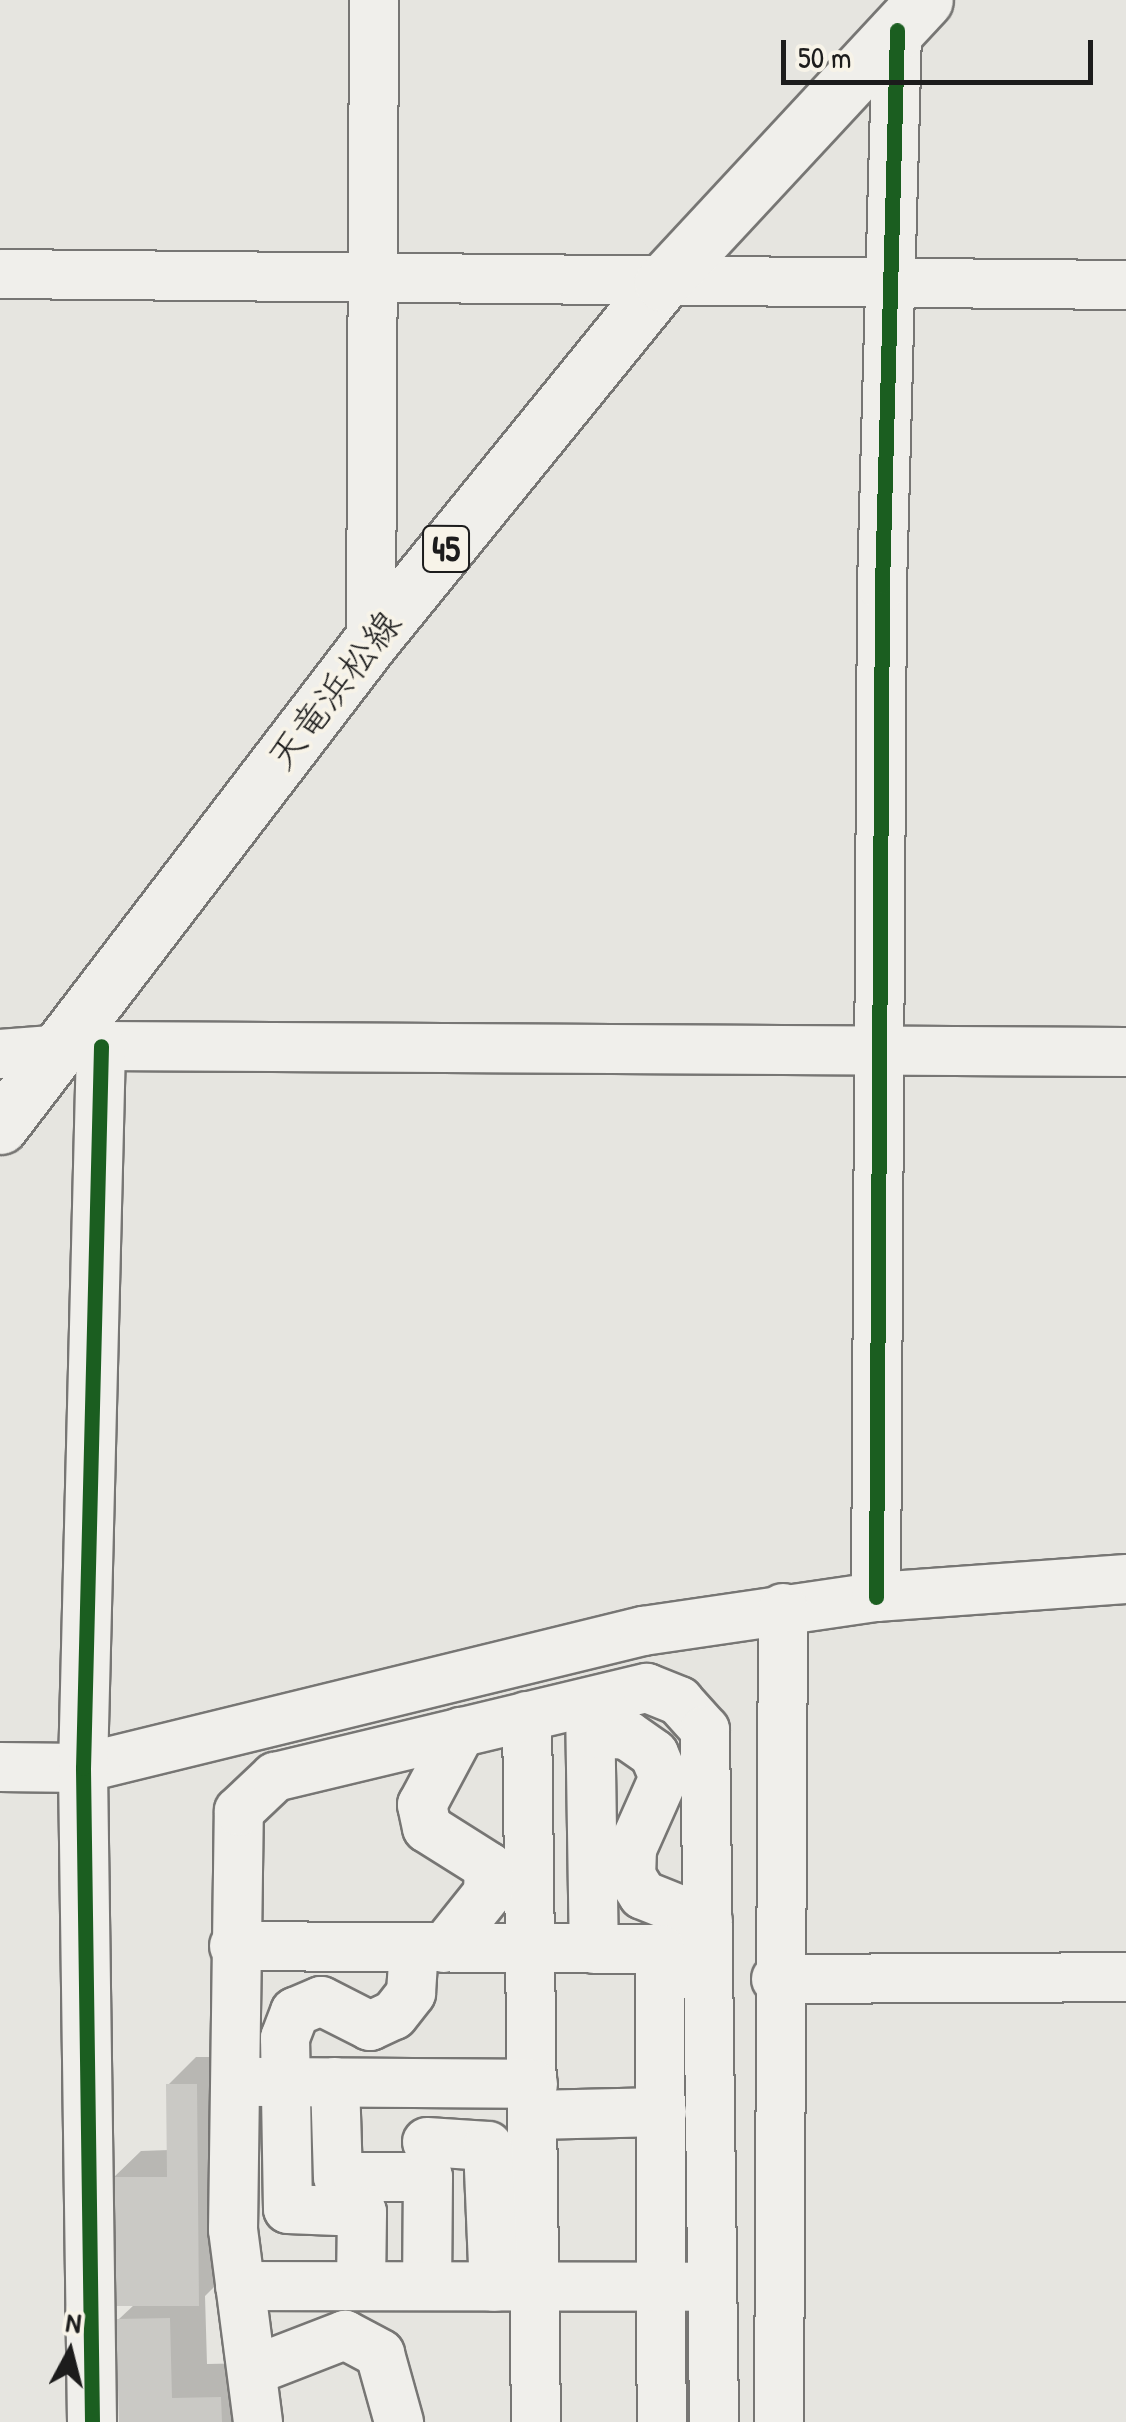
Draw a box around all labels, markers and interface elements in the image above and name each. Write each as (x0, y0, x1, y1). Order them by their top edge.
scale bar (786, 20, 1098, 82)
text: 50 m (798, 37, 851, 77)
road number: 45 (421, 519, 471, 579)
street label: 天竜浜松線 (258, 601, 410, 779)
north arrow (20, 2302, 120, 2402)
text: N (64, 2302, 83, 2342)

